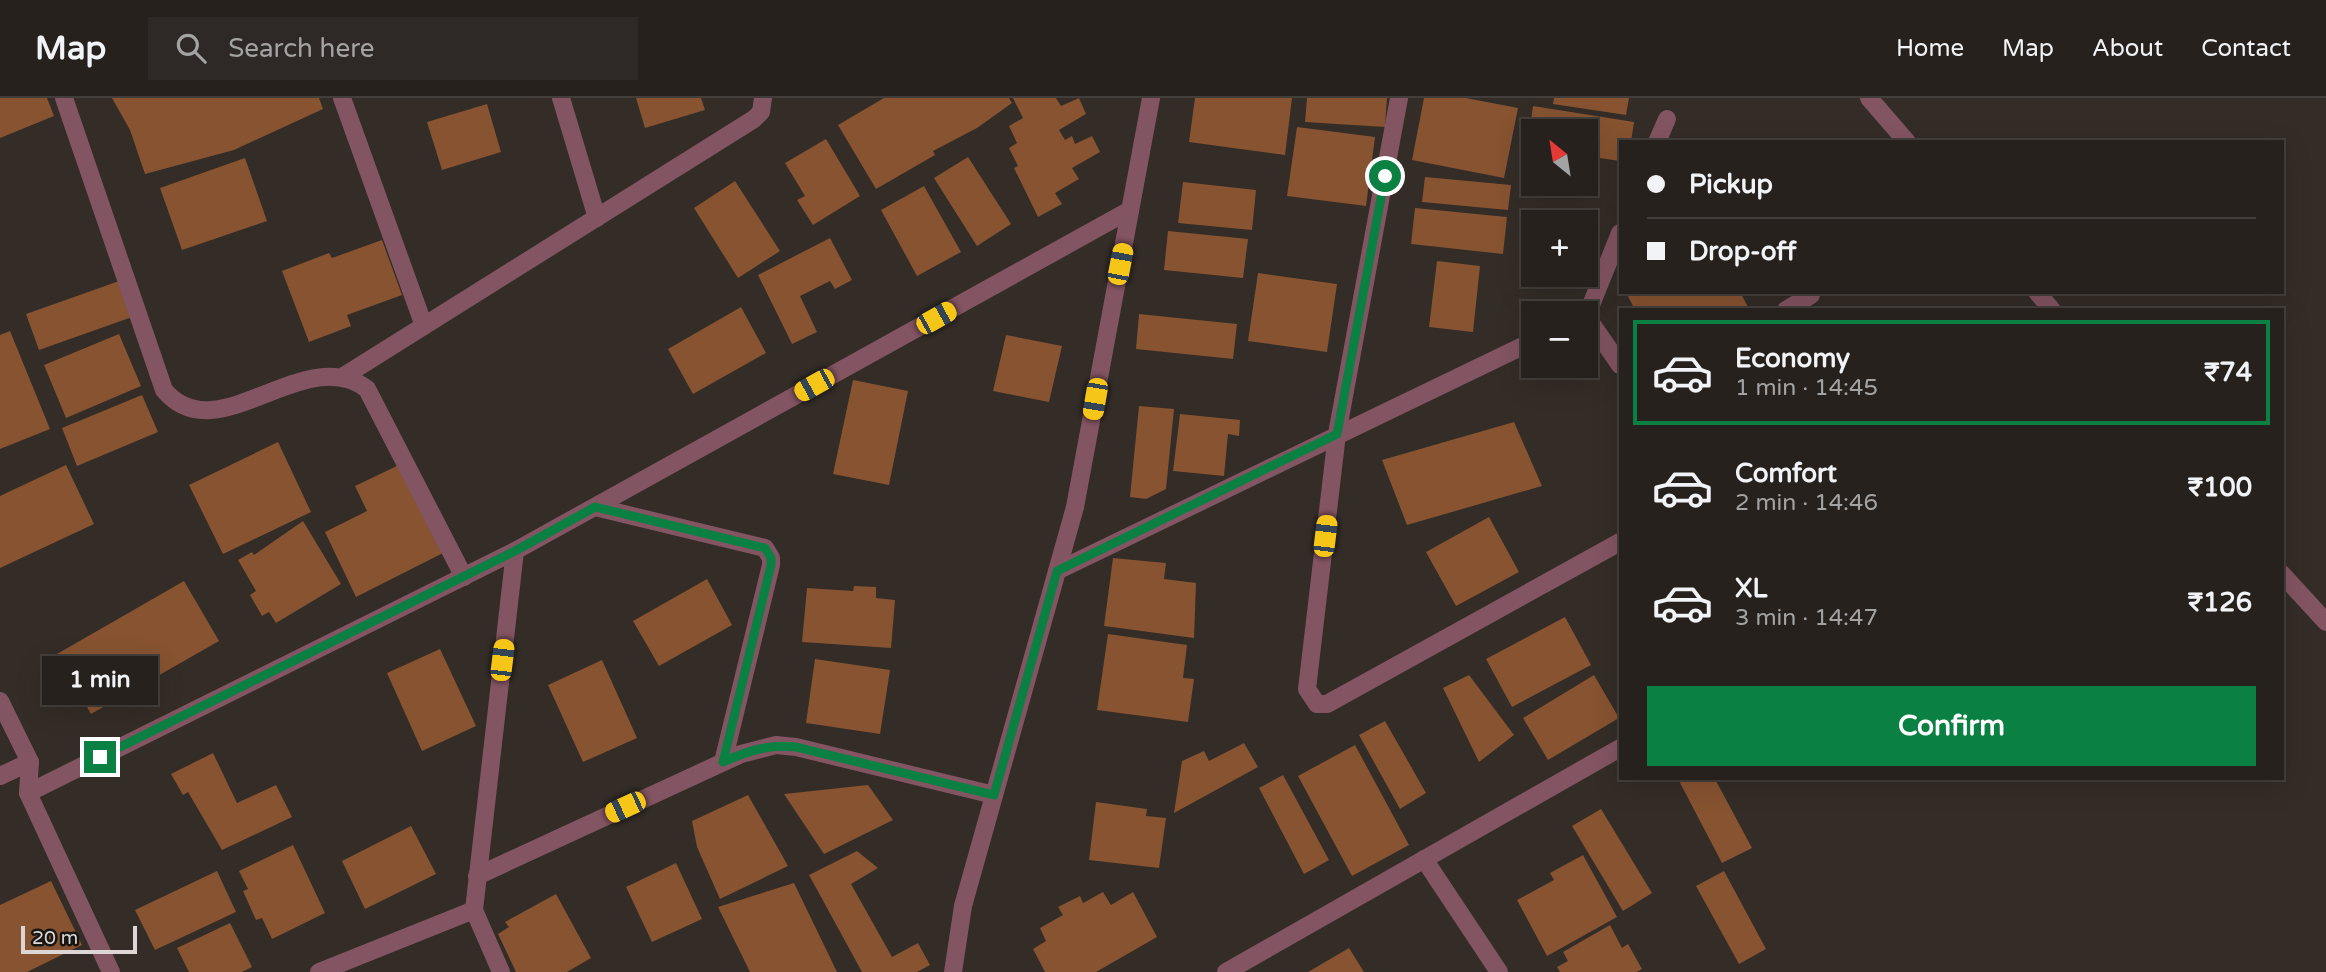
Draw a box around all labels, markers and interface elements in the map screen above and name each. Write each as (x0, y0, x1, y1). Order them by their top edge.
search box (148, 17, 638, 80)
text: Map (35, 29, 106, 68)
icon: search (172, 29, 210, 67)
text: Search here (228, 33, 374, 64)
text: Home (1896, 34, 1964, 63)
text: Map (2002, 34, 2054, 63)
text: About (2092, 34, 2163, 63)
text: Contact (2201, 34, 2291, 63)
north arrow (1521, 119, 1598, 196)
map controls (1521, 119, 1598, 378)
route start (1369, 160, 1401, 192)
text: Pickup (1689, 169, 1773, 200)
button: + (1521, 210, 1598, 287)
text: Drop-off (1689, 236, 1796, 267)
car (1106, 241, 1135, 287)
car (913, 299, 960, 337)
button: − (1521, 301, 1598, 378)
icon: car (1651, 341, 1714, 404)
text: Economy (1735, 343, 1850, 374)
text: ₹74 (2204, 357, 2252, 388)
car (791, 366, 838, 404)
text: 1 min · 14:45 (1735, 374, 1878, 402)
car (1082, 376, 1109, 422)
icon: car (1651, 456, 1714, 519)
text: Comfort (1735, 458, 1837, 489)
text: ₹100 (2188, 472, 2252, 503)
text: 2 min · 14:46 (1735, 489, 1878, 517)
car (1313, 514, 1338, 558)
icon: car (1651, 571, 1714, 634)
text: XL (1735, 573, 1767, 604)
text: ₹126 (2188, 587, 2252, 618)
text: 3 min · 14:47 (1735, 604, 1878, 632)
car (490, 638, 515, 682)
callout: 1 min (42, 656, 158, 704)
text: 1 min (69, 666, 131, 694)
button: Confirm (1647, 686, 2256, 766)
route end (84, 741, 116, 773)
car (602, 789, 649, 825)
scale bar (21, 923, 136, 955)
text: 20 m (32, 927, 78, 949)

